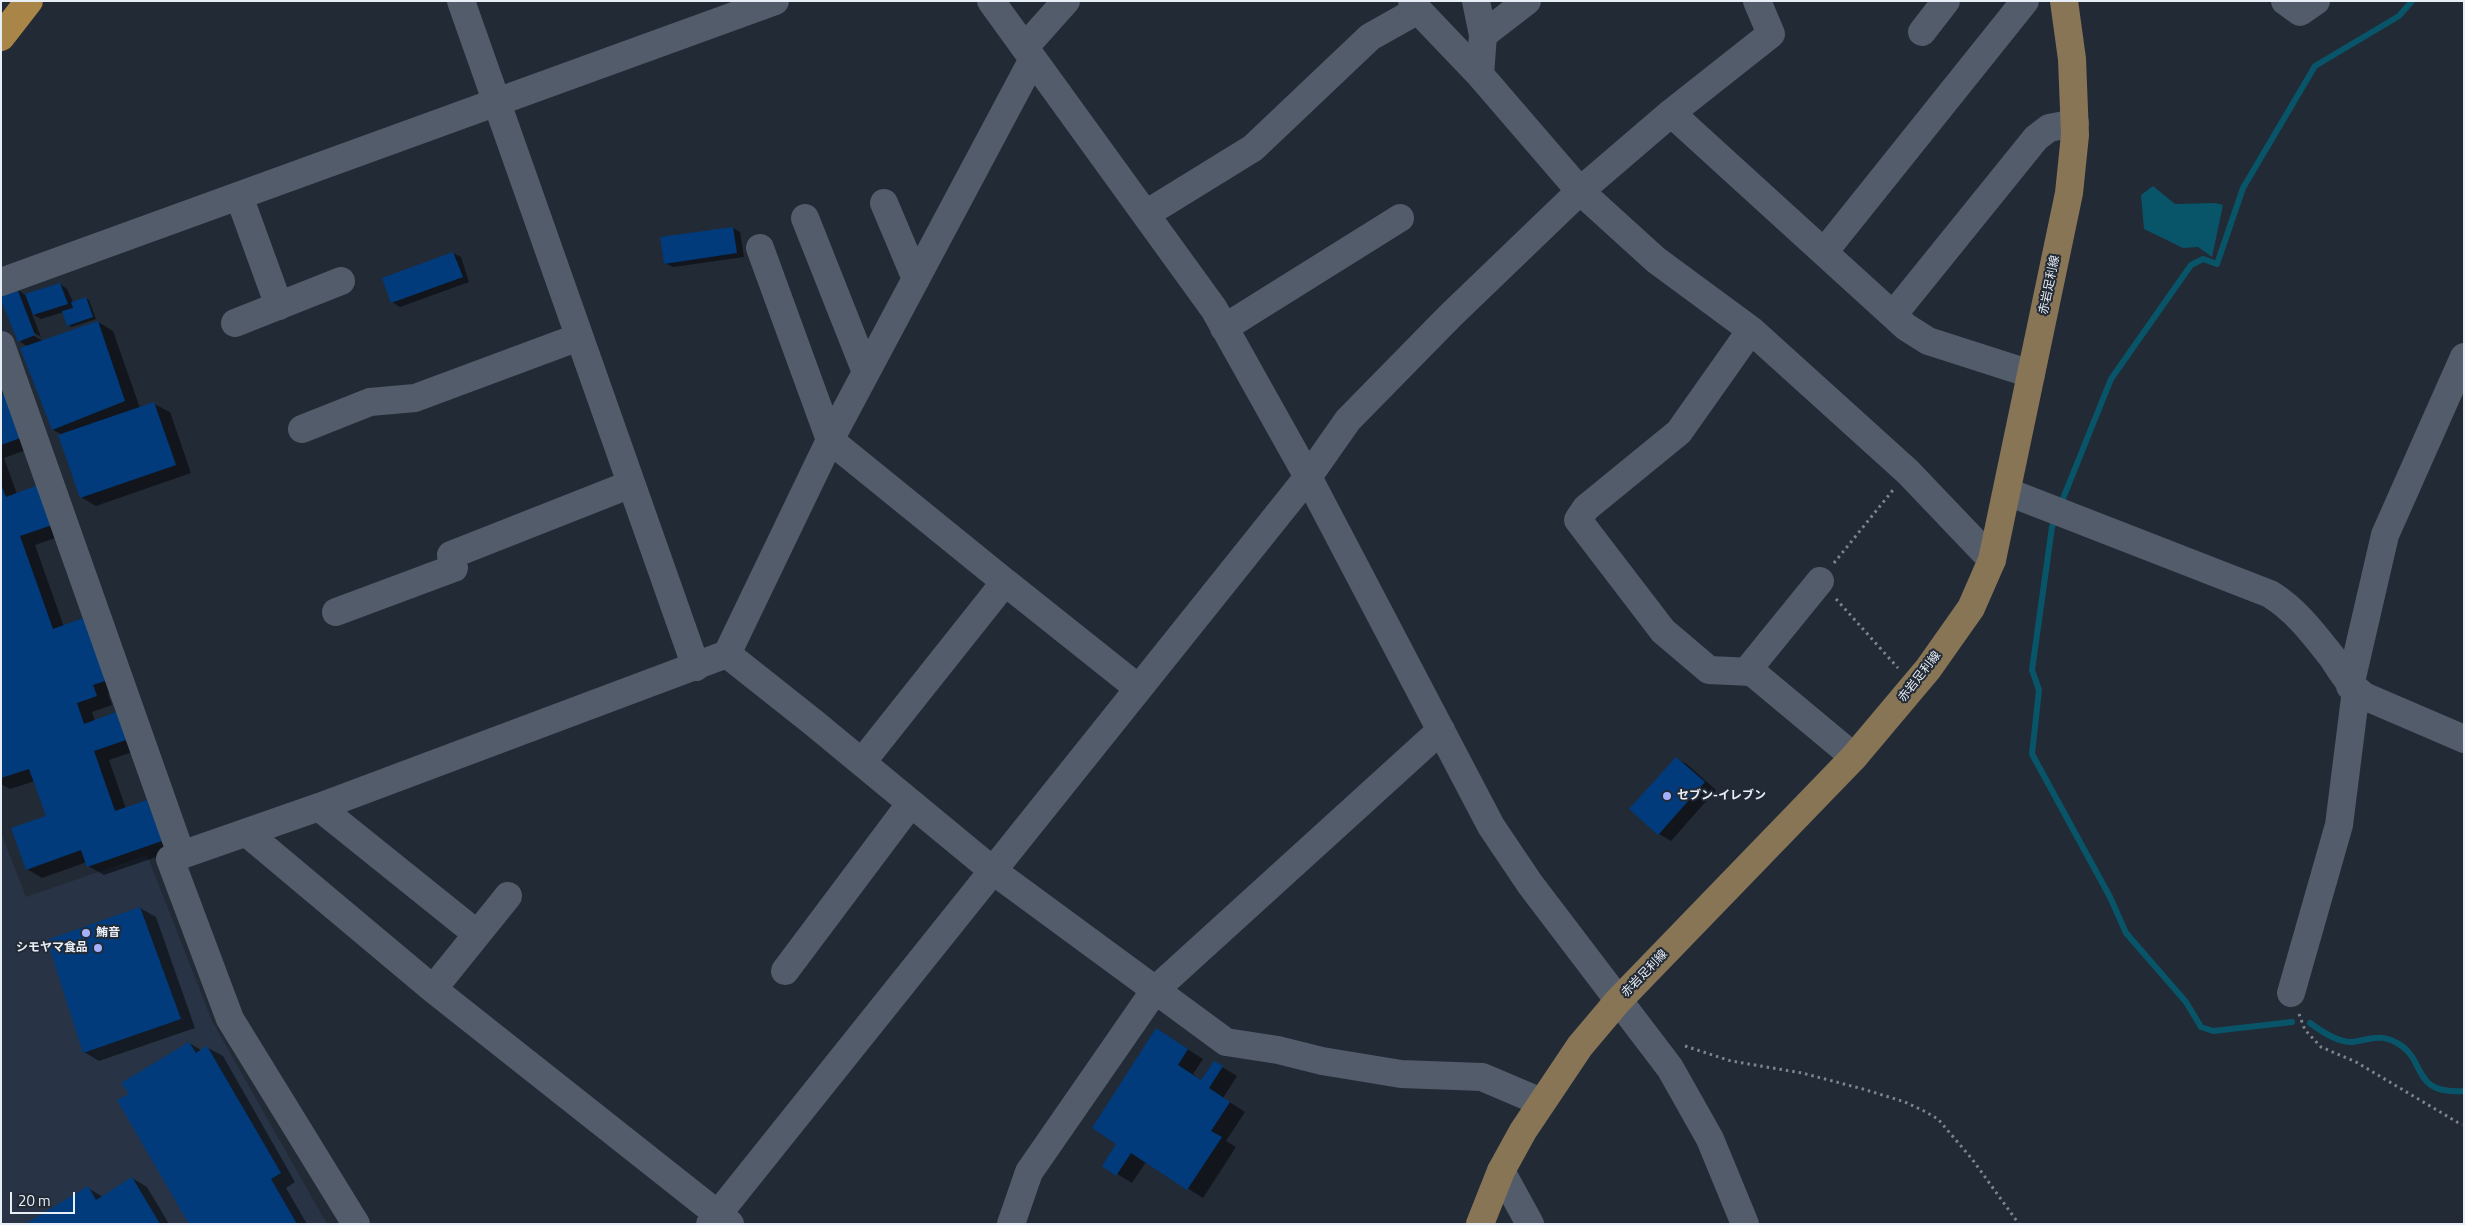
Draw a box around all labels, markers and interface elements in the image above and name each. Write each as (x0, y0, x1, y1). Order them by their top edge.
street label: 赤岩足利線 (2037, 254, 2063, 316)
street label: 赤岩足利線 (1896, 649, 1944, 705)
place label: セブン-イレブン (1677, 789, 1766, 803)
marker: セブン-イレブン (1661, 790, 1673, 802)
place label: 鮪音 (96, 926, 120, 940)
marker: 鮪音 (80, 927, 92, 939)
place label: シモヤマ食品 (16, 941, 88, 955)
marker: シモヤマ食品 (92, 942, 104, 954)
street label: 赤岩足利線 (1619, 947, 1671, 1001)
scale bar (12, 1182, 78, 1214)
text: 20 m (18, 1189, 51, 1212)

